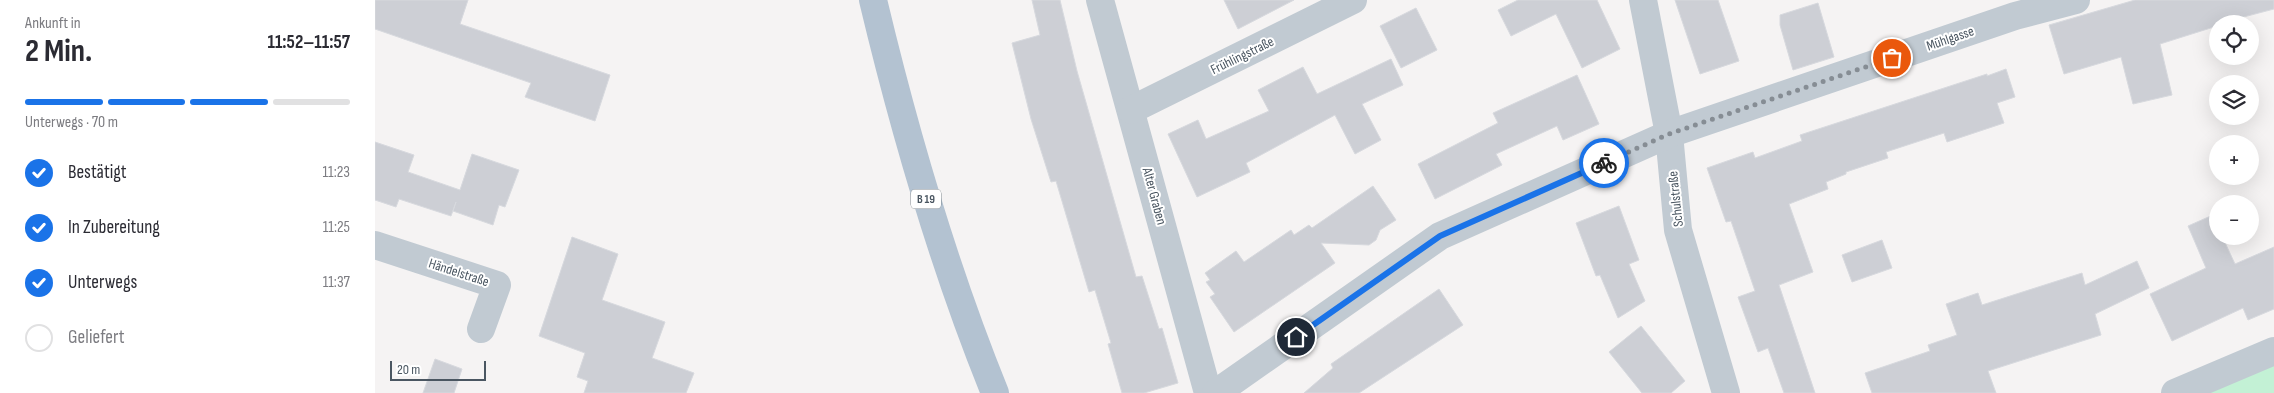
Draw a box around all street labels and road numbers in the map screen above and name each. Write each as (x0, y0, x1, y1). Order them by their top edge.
street label: Mühlgasse (1924, 22, 1976, 55)
street label: Frühlingstraße (1208, 33, 1277, 78)
street label: Alter Graben (1138, 165, 1170, 227)
street label: Schulstraße (1664, 170, 1687, 228)
road number: B 19 (911, 190, 941, 208)
street label: Händelstraße (426, 255, 491, 290)

